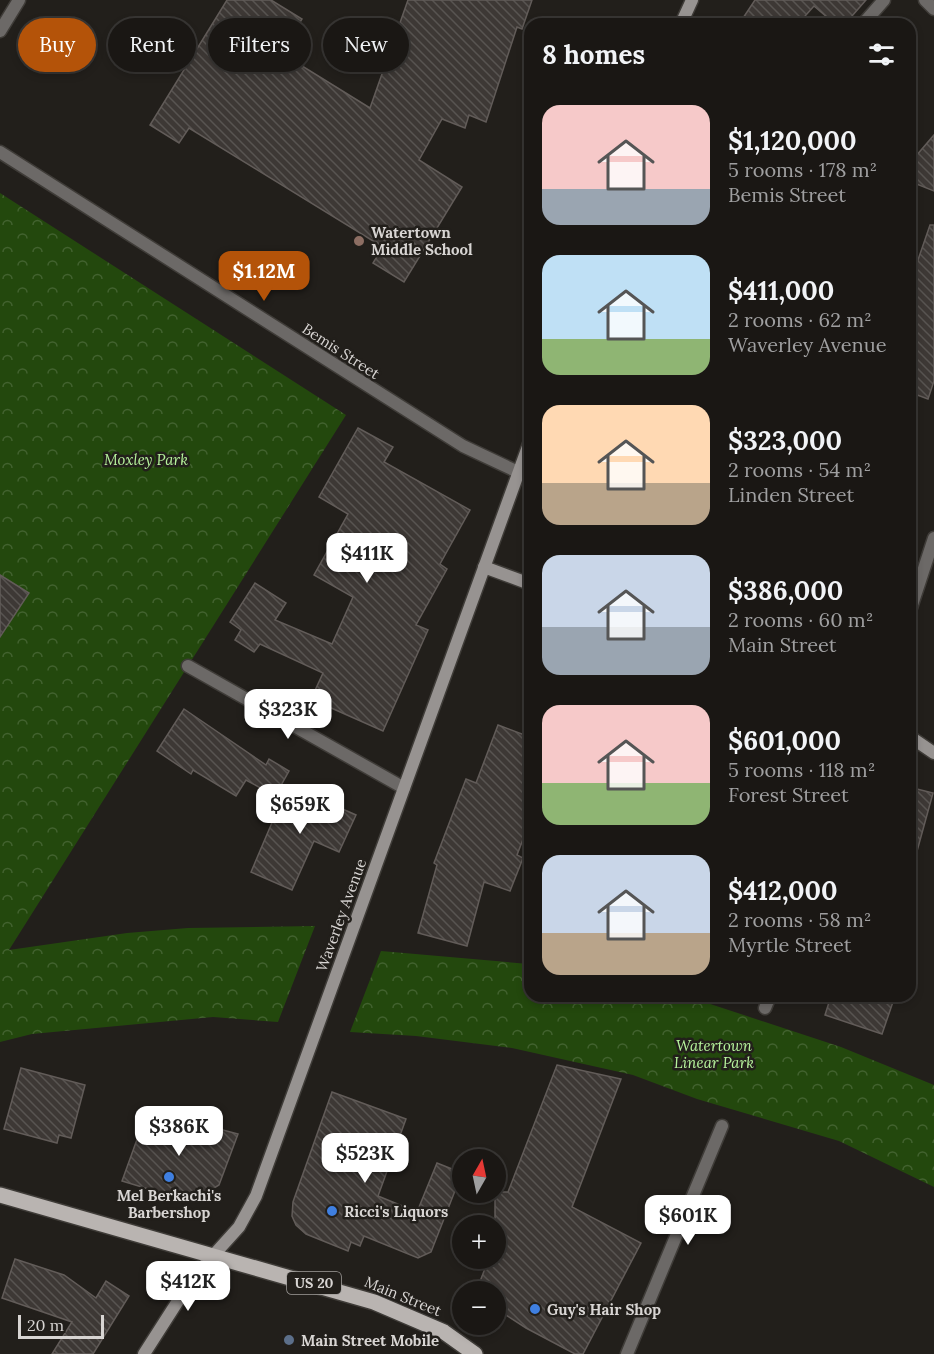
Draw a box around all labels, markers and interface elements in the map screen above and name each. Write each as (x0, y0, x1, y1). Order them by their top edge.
chip: Buy (18, 18, 96, 72)
chip: Rent (108, 18, 196, 72)
chip: Filters (208, 18, 311, 72)
chip: New (323, 18, 409, 72)
text: 8 homes (542, 38, 645, 71)
icon: filters (865, 38, 898, 71)
text: $1,120,000 (728, 124, 857, 157)
icon: home (590, 129, 662, 201)
text: 5 rooms · 178 m² (728, 157, 877, 182)
text: Bemis Street (728, 182, 846, 207)
place label: Watertown Middle School (371, 223, 473, 259)
marker: Watertown Middle School (352, 234, 366, 248)
pin: $1.12M (215, 251, 313, 302)
text: $1.12M (233, 258, 295, 283)
text: $411,000 (728, 274, 834, 307)
icon: home (590, 279, 662, 351)
text: 2 rooms · 62 m² (728, 307, 872, 332)
street label: Bemis Street (299, 319, 383, 383)
text: Waverley Avenue (728, 332, 887, 357)
text: $323,000 (728, 424, 842, 457)
icon: home (590, 429, 662, 501)
park label: Moxley Park (104, 450, 188, 469)
text: 2 rooms · 54 m² (728, 457, 871, 482)
text: Linden Street (728, 482, 854, 507)
pin: $411K (325, 533, 409, 584)
text: $411K (340, 540, 394, 565)
text: $386,000 (728, 574, 843, 607)
icon: home (590, 579, 662, 651)
text: 2 rooms · 60 m² (728, 607, 873, 632)
text: Main Street (728, 632, 836, 657)
pin: $323K (246, 689, 330, 740)
text: $323K (258, 696, 318, 721)
text: $601,000 (728, 724, 841, 757)
icon: home (590, 729, 662, 801)
text: 5 rooms · 118 m² (728, 757, 875, 782)
text: Forest Street (728, 782, 849, 807)
pin: $659K (258, 784, 342, 835)
text: $659K (270, 791, 330, 816)
street label: Waverley Avenue (312, 856, 370, 974)
text: $412,000 (728, 874, 838, 907)
icon: home (590, 879, 662, 951)
text: 2 rooms · 58 m² (728, 907, 872, 932)
text: Myrtle Street (728, 932, 851, 957)
park label: Watertown Linear Park (674, 1036, 754, 1072)
pin: $386K (137, 1106, 221, 1157)
text: $386K (149, 1113, 209, 1138)
pin: $523K (323, 1133, 407, 1184)
text: $523K (336, 1140, 394, 1165)
north arrow (452, 1149, 506, 1203)
map controls (452, 1149, 506, 1335)
marker: Mel Berkachi's Barbershop (162, 1170, 176, 1184)
place label: Mel Berkachi's Barbershop (117, 1186, 221, 1222)
pin: $601K (646, 1195, 730, 1246)
place label: Ricci's Liquors (344, 1202, 448, 1221)
text: $601K (659, 1202, 717, 1227)
marker: Ricci's Liquors (325, 1204, 339, 1218)
button: + (452, 1215, 506, 1269)
pin: $412K (146, 1261, 230, 1312)
text: $412K (160, 1268, 216, 1293)
road number: US 20 (287, 1272, 341, 1294)
street label: Main Street (362, 1272, 444, 1320)
button: − (452, 1281, 506, 1335)
place label: Guy's Hair Shop (547, 1300, 661, 1319)
marker: Guy's Hair Shop (528, 1302, 542, 1316)
scale bar (18, 1312, 104, 1340)
text: 20 m (27, 1315, 64, 1335)
place label: Main Street Mobile (301, 1331, 439, 1350)
marker: Main Street Mobile (282, 1333, 296, 1347)

